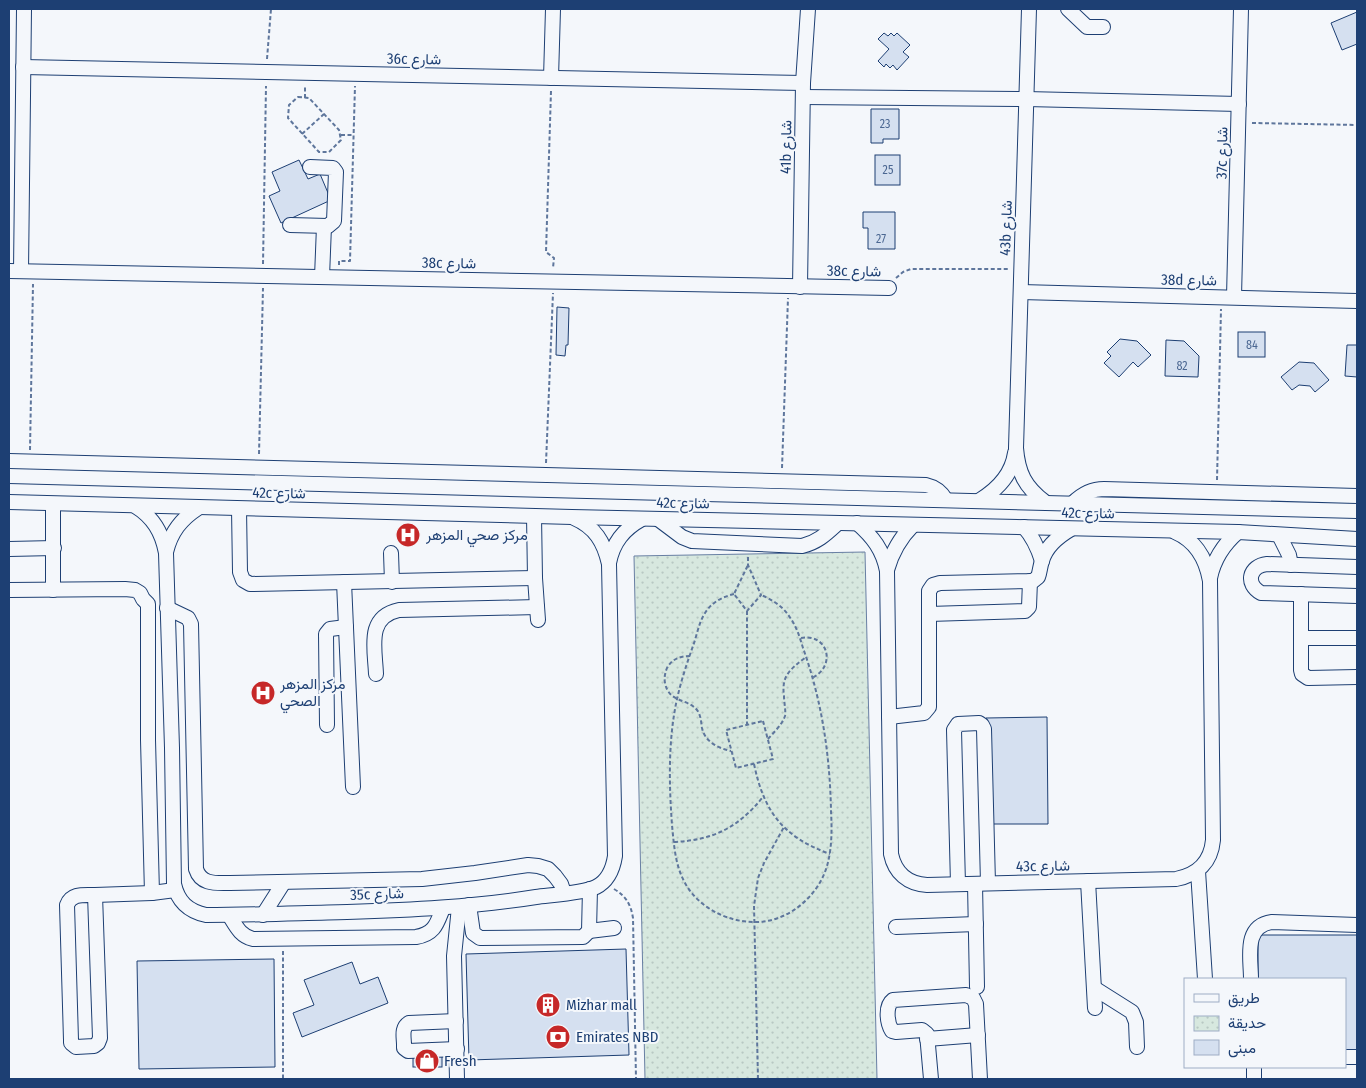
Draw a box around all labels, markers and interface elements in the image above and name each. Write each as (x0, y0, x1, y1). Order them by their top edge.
street label: 36c شارع (387, 50, 441, 70)
house number: 23 (880, 117, 890, 131)
street label: 41b شارع (777, 120, 797, 174)
street label: 37c شارع (1213, 126, 1233, 179)
house number: 25 (883, 163, 894, 177)
street label: 43b شارع (996, 200, 1018, 256)
house number: 27 (876, 232, 886, 246)
street label: 38c شارع (422, 254, 477, 274)
street label: 38c شارع (827, 262, 882, 282)
street label: 38d شارع (1161, 271, 1217, 291)
house number: 84 (1246, 338, 1258, 352)
house number: 82 (1176, 359, 1188, 373)
street label: 42c شارع (252, 484, 306, 504)
street label: 42c شارع (656, 494, 710, 514)
street label: 42c شارع (1061, 504, 1115, 524)
hospital icon: مركز صحي المزهر (395, 522, 421, 548)
place label: مركز صحي المزهر (425, 526, 528, 548)
place label: مركز المزهر الصحي (279, 675, 346, 714)
hospital icon: مركز المزهر الصحي (250, 680, 276, 706)
street label: 43c شارع (1016, 857, 1070, 877)
street label: 35c شارع (350, 884, 404, 906)
legend (1184, 978, 1346, 1068)
text: طريق (1228, 989, 1260, 1008)
building icon: Mizhar mall (535, 992, 561, 1018)
place label: Mizhar mall (566, 996, 637, 1014)
text: حديقة (1228, 1014, 1266, 1032)
bank icon: Emirates NBD (545, 1024, 571, 1050)
place label: Emirates NBD (576, 1028, 658, 1046)
text: مبنى (1228, 1039, 1256, 1058)
shop icon: Fresh (414, 1048, 440, 1074)
place label: Fresh (444, 1052, 477, 1070)

